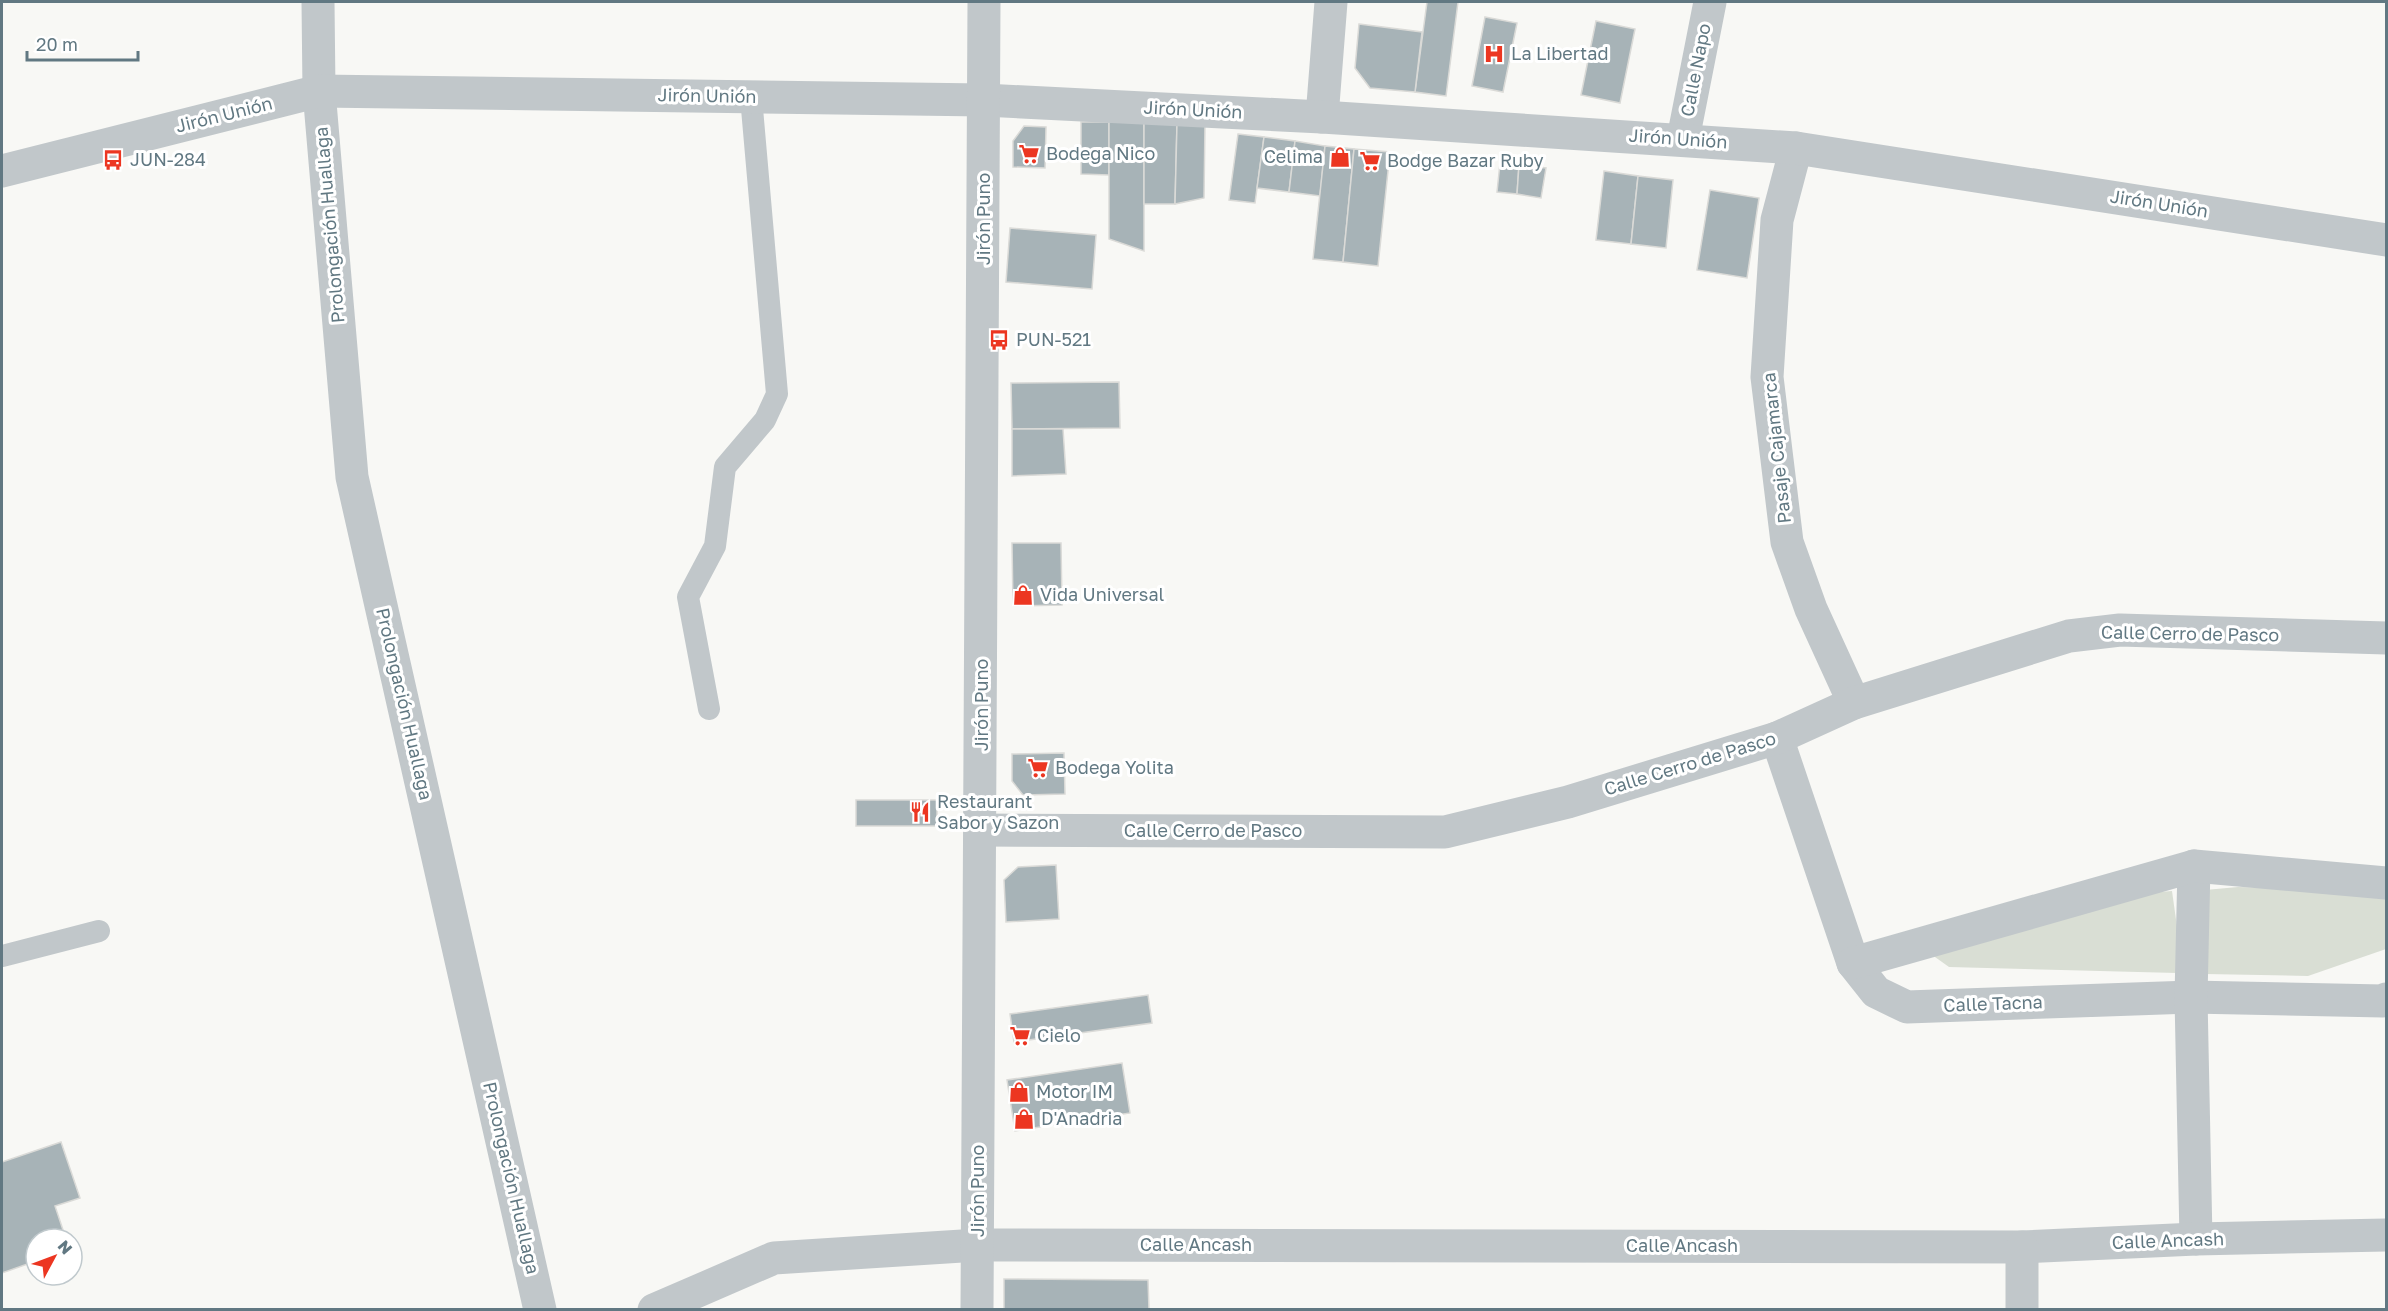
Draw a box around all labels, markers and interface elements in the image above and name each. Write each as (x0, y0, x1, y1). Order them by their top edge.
street label: Calle Napo (1675, 21, 1715, 118)
scale bar (27, 24, 138, 62)
text: 20 m (36, 33, 78, 55)
hospital icon: La Libertad (1482, 42, 1506, 66)
place label: La Libertad (1511, 42, 1609, 64)
street label: Jirón Unión (657, 83, 757, 107)
street label: Jirón Unión (173, 91, 274, 137)
street label: Jirón Unión (1143, 95, 1243, 123)
street label: Jirón Unión (1628, 124, 1728, 152)
street label: Prolongación Huallaga (309, 126, 349, 324)
supermarket icon: Bodega Nico (1017, 142, 1041, 166)
place label: Bodega Nico (1046, 142, 1155, 164)
place label: Celima (1264, 145, 1323, 167)
shop icon: Celima (1328, 145, 1352, 169)
bus stop icon: JUN-284 (101, 148, 125, 172)
place label: JUN-284 (130, 148, 206, 170)
supermarket icon: Bodge Bazar Ruby (1358, 149, 1382, 173)
place label: Bodge Bazar Ruby (1387, 149, 1544, 171)
street label: Jirón Puno (972, 173, 994, 265)
street label: Jirón Unión (2109, 184, 2210, 222)
bus stop icon: PUN-521 (987, 328, 1011, 352)
place label: PUN-521 (1016, 328, 1091, 350)
street label: Pasaje Cajamarca (1757, 372, 1795, 525)
shop icon: Vida Universal (1011, 583, 1035, 607)
place label: Vida Universal (1040, 583, 1165, 605)
street label: Prolongación Huallaga (372, 605, 438, 802)
street label: Calle Cerro de Pasco (2101, 620, 2279, 646)
street label: Jirón Puno (970, 659, 992, 751)
street label: Calle Cerro de Pasco (1601, 726, 1778, 800)
supermarket icon: Bodega Yolita (1026, 756, 1050, 780)
place label: Bodega Yolita (1055, 756, 1174, 778)
place label: Restaurant Sabor y Sazon (937, 790, 1059, 833)
restaurant icon: Restaurant Sabor y Sazon (908, 800, 932, 824)
street label: Calle Cerro de Pasco (1124, 819, 1302, 841)
street label: Calle Tacna (1943, 990, 2043, 1016)
supermarket icon: Cielo (1008, 1024, 1032, 1048)
place label: Cielo (1037, 1024, 1081, 1046)
street label: Prolongación Huallaga (479, 1079, 545, 1276)
shop icon: Motor IM (1007, 1080, 1031, 1104)
place label: Motor IM (1036, 1080, 1113, 1102)
shop icon: D'Anadria (1012, 1107, 1036, 1131)
place label: D'Anadria (1041, 1107, 1123, 1129)
street label: Jirón Puno (966, 1145, 988, 1237)
north arrow (24, 1227, 84, 1287)
street label: Calle Ancash (2111, 1227, 2225, 1253)
street label: Calle Ancash (1140, 1233, 1252, 1255)
street label: Calle Ancash (1626, 1234, 1738, 1256)
text: N (54, 1236, 77, 1258)

